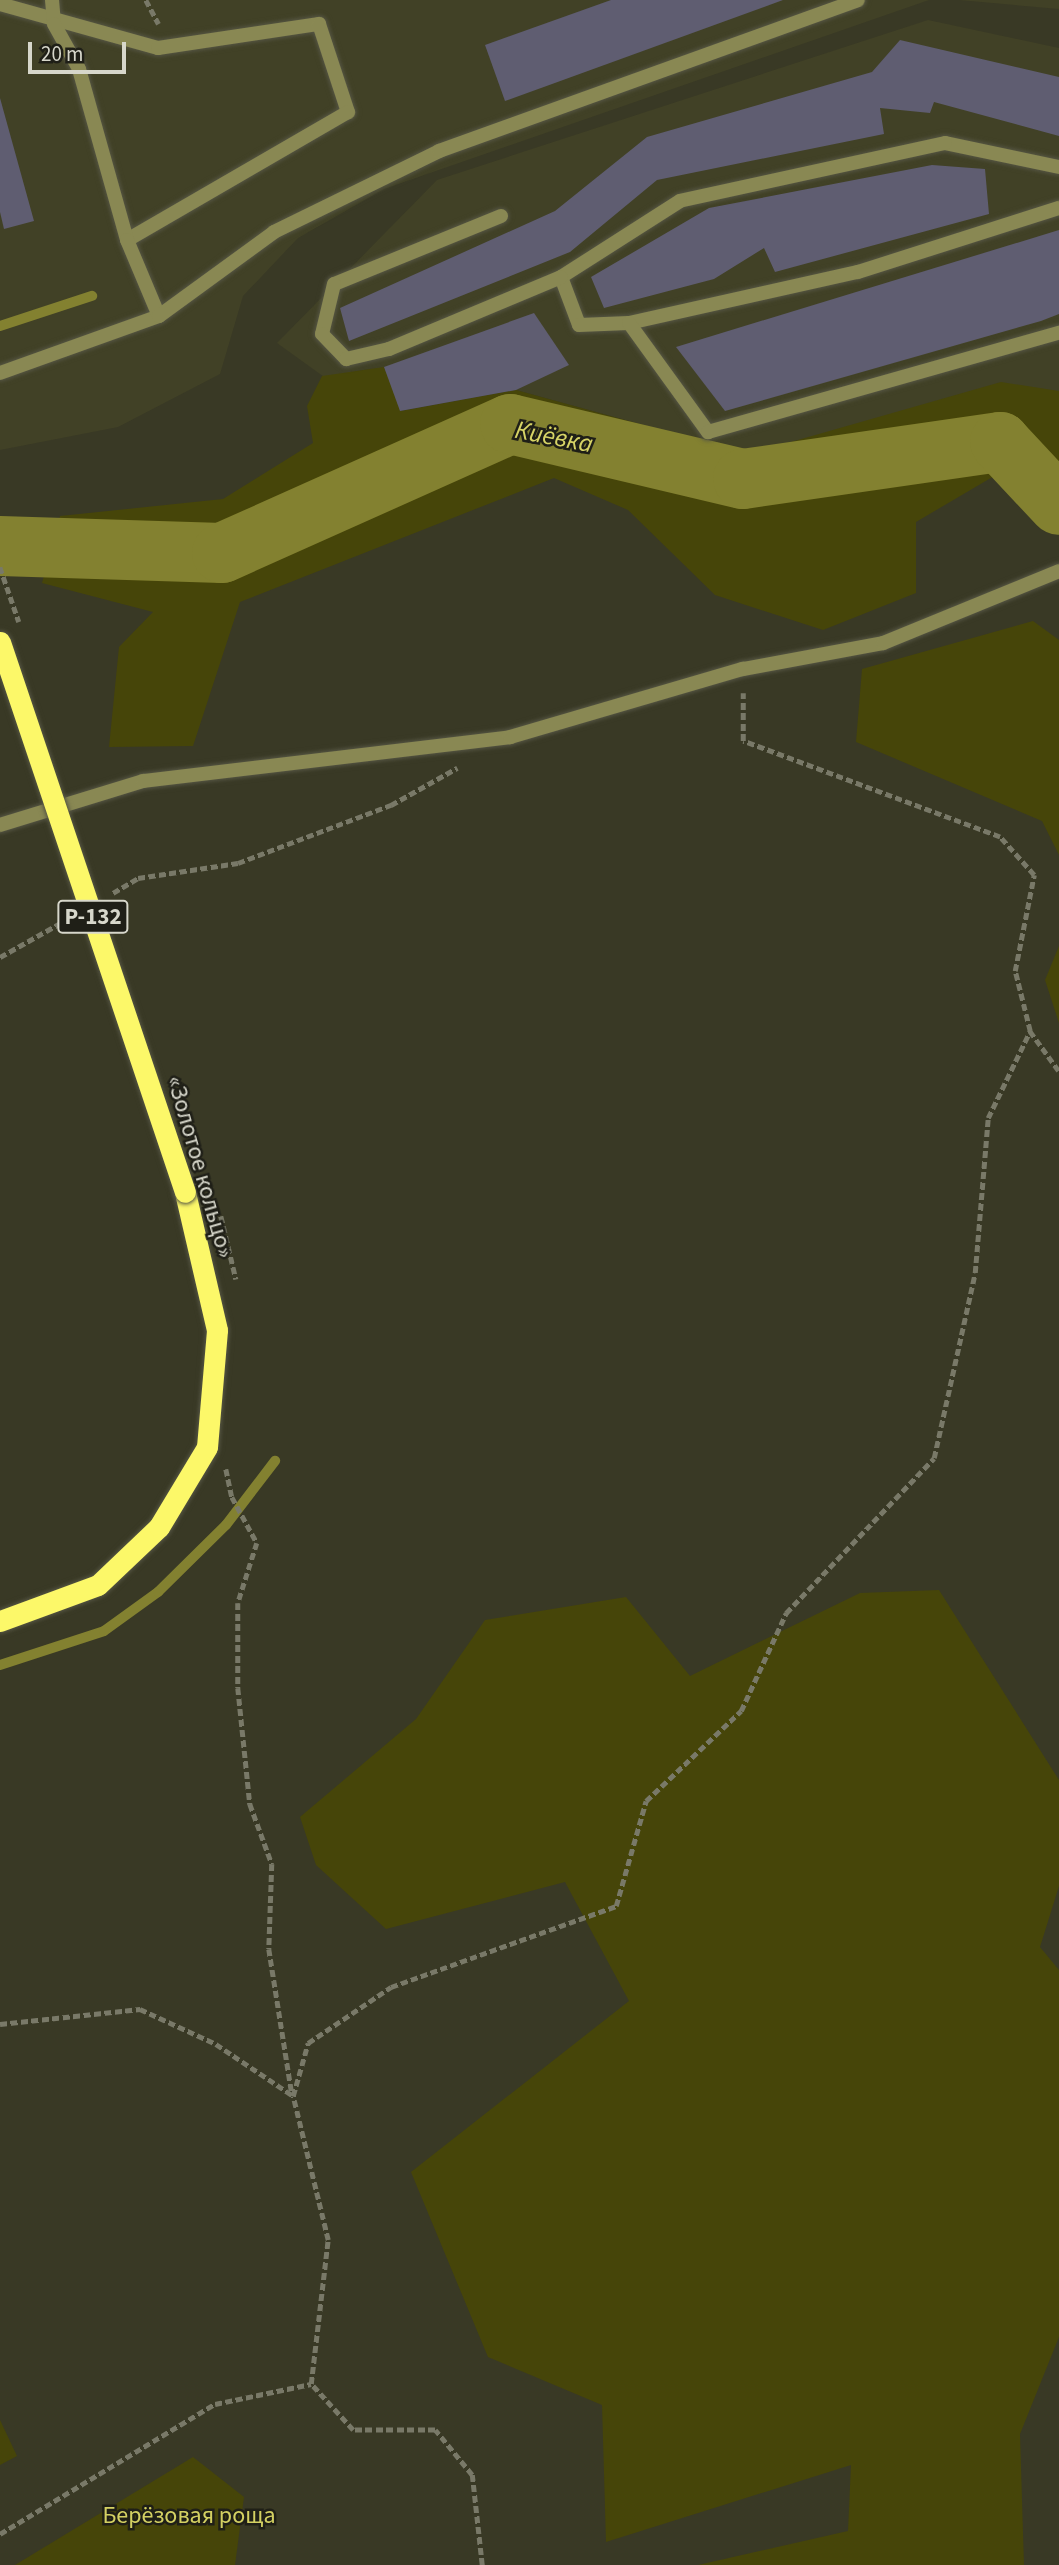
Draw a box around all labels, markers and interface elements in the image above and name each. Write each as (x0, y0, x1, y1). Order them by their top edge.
scale bar (32, 28, 130, 72)
text: 20 m (41, 39, 83, 69)
water label: Киёвка (512, 414, 596, 460)
road number: Р-132 (56, 898, 130, 936)
street label: «Золотое кольцо» (160, 1073, 240, 1261)
park label: Берёзовая роща (102, 2502, 276, 2530)

